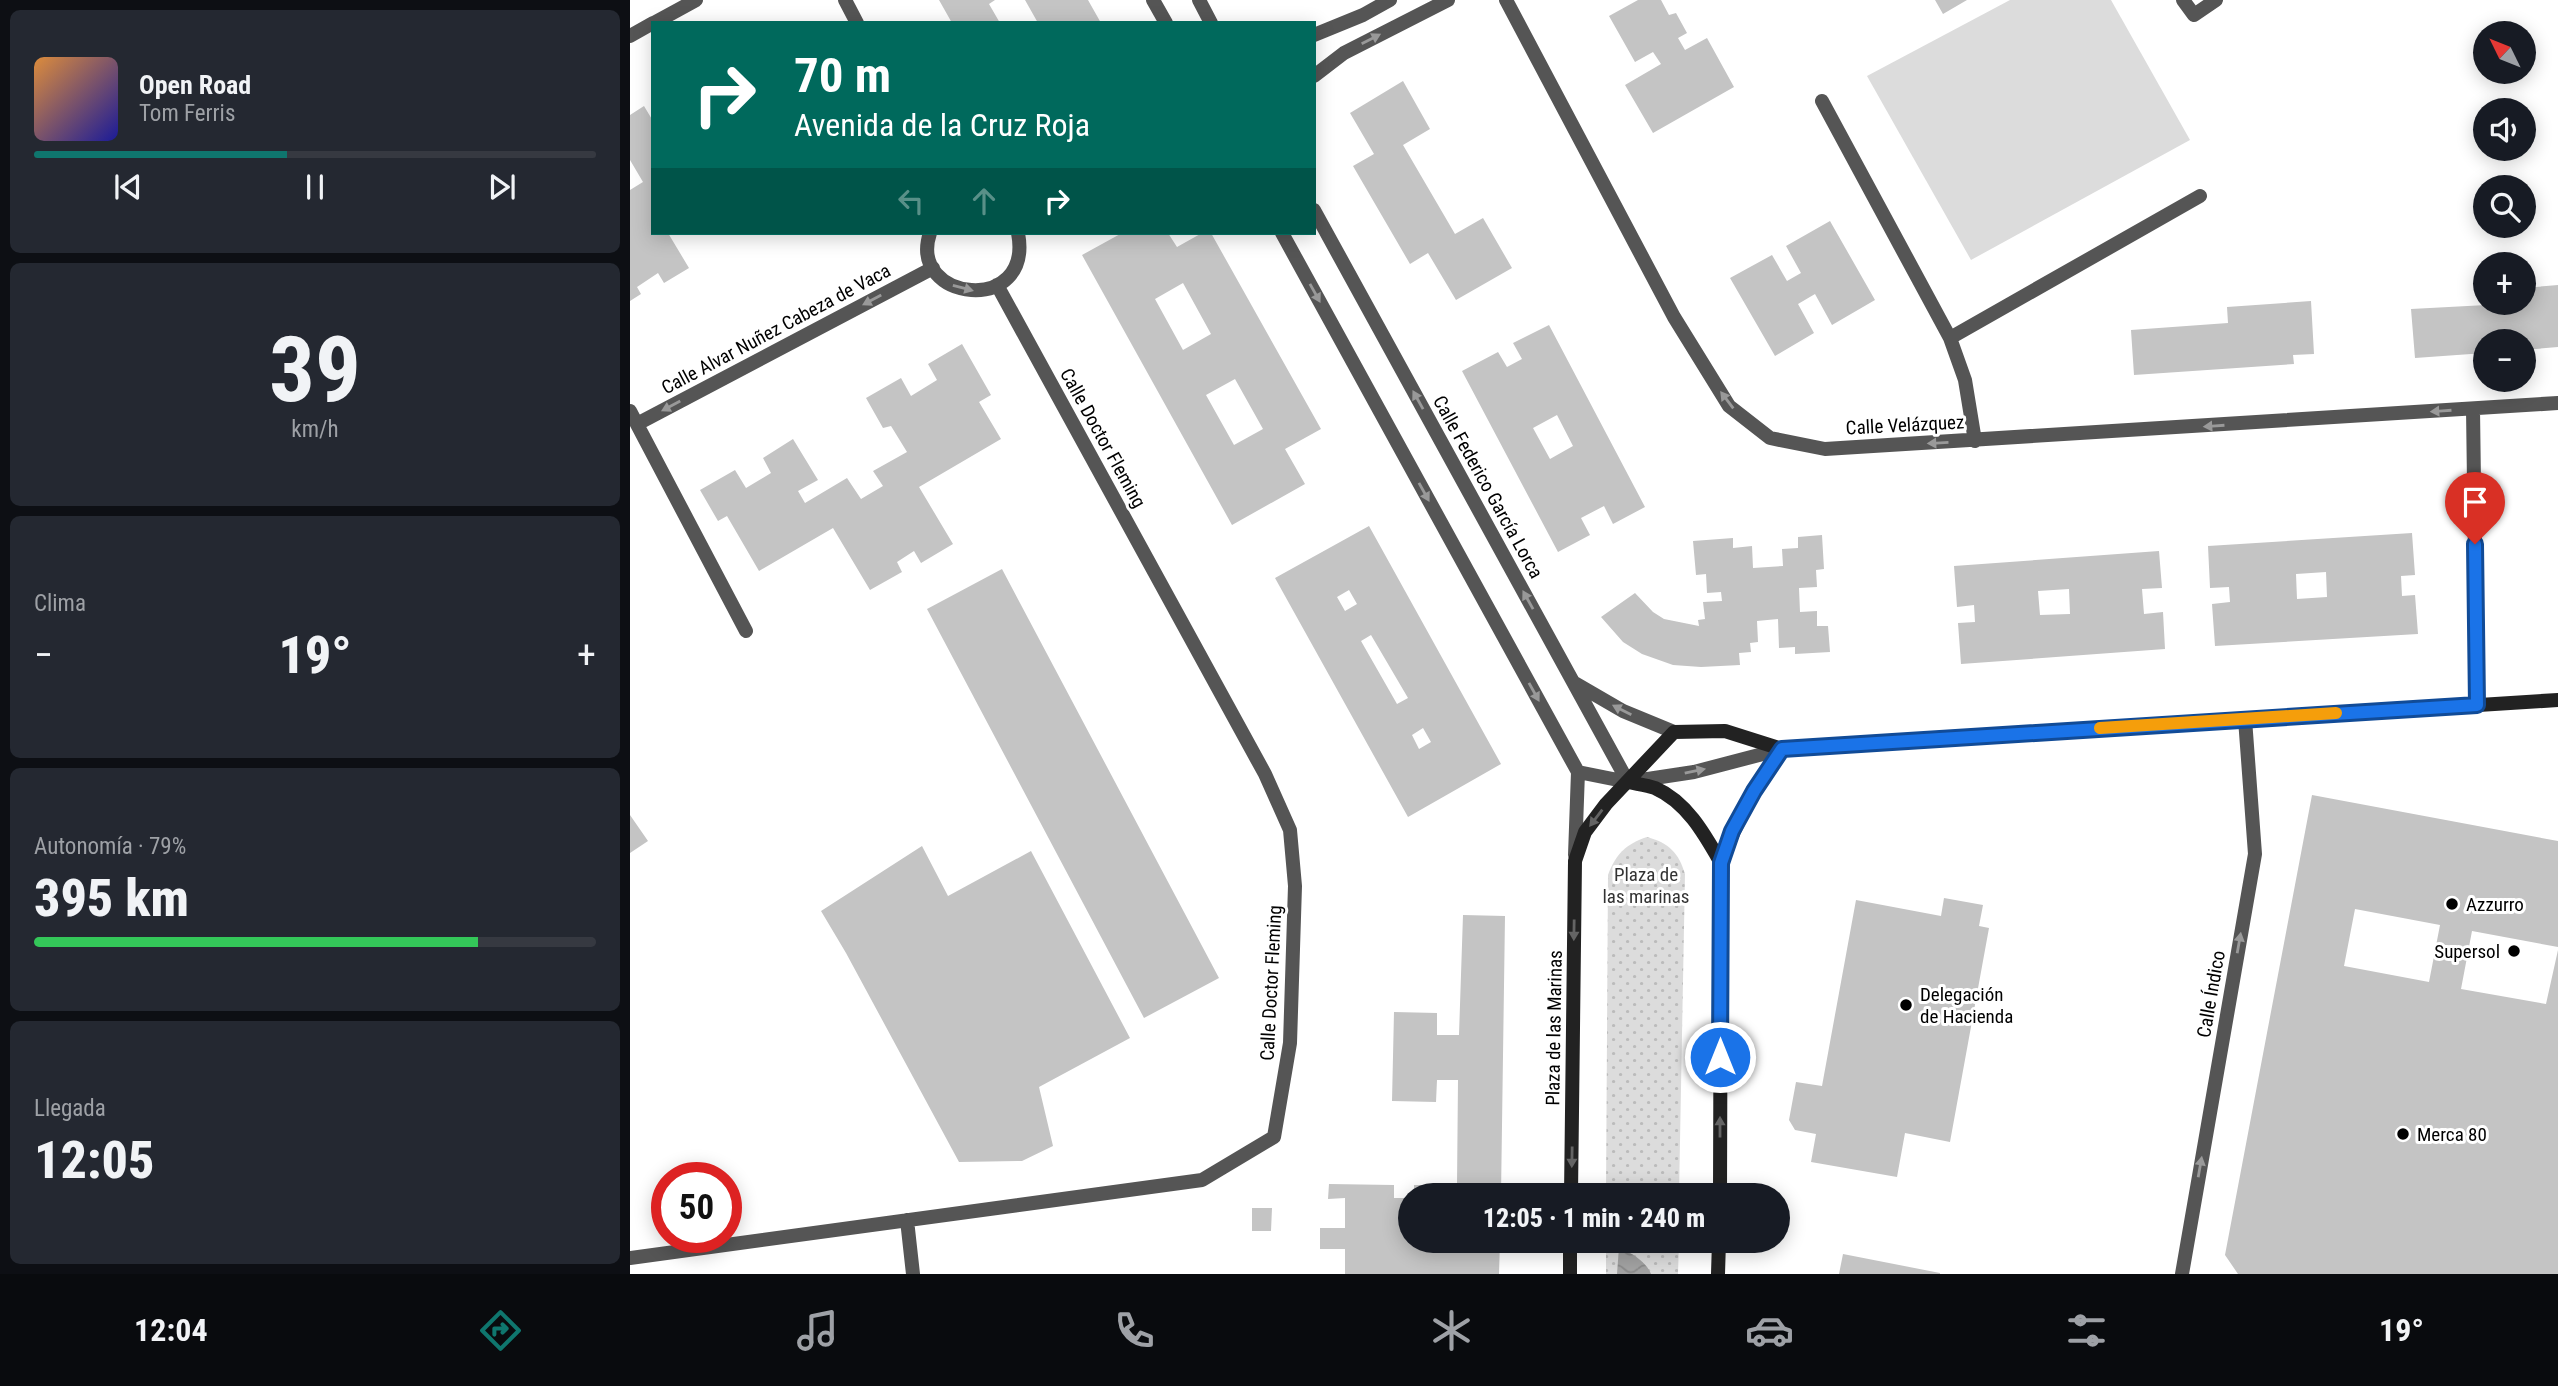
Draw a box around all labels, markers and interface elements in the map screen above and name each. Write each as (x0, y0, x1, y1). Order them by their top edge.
north arrow (2473, 21, 2536, 84)
map controls (2473, 21, 2536, 392)
one-way arrow (1361, 34, 1381, 45)
text: 70 m (794, 47, 891, 104)
icon: right (679, 49, 770, 140)
text: Open Road (139, 70, 251, 100)
button: sound (2473, 98, 2536, 161)
text: Tom Ferris (139, 100, 235, 127)
text: Avenida de la Cruz Roja (794, 106, 1090, 144)
icon: previous (109, 168, 147, 206)
icon: pause (296, 168, 334, 206)
icon: next (483, 168, 521, 206)
button: search (2473, 175, 2536, 238)
icon: left (892, 182, 930, 220)
icon: ahead (965, 182, 1003, 220)
icon: right (1038, 182, 1076, 220)
button: + (2473, 252, 2536, 315)
street label: Calle Alvar Nuñez Cabeza de Vaca (658, 259, 894, 399)
one-way arrow (952, 283, 974, 294)
one-way arrow (1309, 283, 1321, 302)
one-way arrow (862, 294, 882, 305)
text: 39 (269, 317, 361, 423)
button: − (2473, 329, 2536, 392)
street label: Calle Doctor Fleming (1055, 364, 1151, 512)
one-way arrow (1412, 390, 1424, 410)
one-way arrow (1720, 391, 1734, 409)
street label: Calle Federico García Lorca (1428, 392, 1548, 582)
one-way arrow (661, 400, 681, 412)
one-way arrow (2430, 406, 2452, 417)
street label: Calle Velázquez (1845, 410, 1965, 440)
text: km/h (291, 416, 339, 443)
one-way arrow (2203, 420, 2225, 431)
one-way arrow (1927, 438, 1949, 449)
pin (2445, 472, 2505, 544)
one-way arrow (1419, 482, 1430, 502)
icon: arrive (2456, 483, 2494, 521)
one-way arrow (1522, 589, 1534, 609)
text: Clima (34, 590, 86, 617)
text: 19° (278, 625, 352, 686)
text: − (34, 633, 53, 677)
text: + (577, 633, 596, 677)
one-way arrow (1528, 682, 1539, 702)
one-way arrow (1612, 704, 1632, 715)
one-way arrow (1684, 765, 1706, 776)
one-way arrow (1589, 809, 1603, 827)
text: Autonomía · 79% (34, 833, 186, 860)
park label: Plaza de las marinas (1602, 863, 1690, 908)
text: 395 km (34, 868, 189, 929)
place label: Azzurro (2466, 893, 2524, 916)
marker: Azzurro (2444, 896, 2460, 912)
street label: Calle Doctor Fleming (1255, 905, 1287, 1061)
one-way arrow (1568, 919, 1580, 941)
one-way arrow (2234, 932, 2245, 954)
place label: Supersol (2434, 940, 2500, 963)
marker: Supersol (2506, 943, 2522, 959)
street label: Calle Índico (2192, 949, 2230, 1039)
street label: Plaza de las Marinas (1541, 950, 1567, 1106)
place label: Delegación de Hacienda (1920, 983, 2013, 1028)
marker: Delegación de Hacienda (1898, 997, 1914, 1013)
position arrow (1683, 1020, 1757, 1094)
text: Llegada (34, 1095, 106, 1122)
one-way arrow (1714, 1116, 1726, 1138)
place label: Merca 80 (2417, 1123, 2487, 1146)
marker: Merca 80 (2395, 1126, 2411, 1142)
text: 12:05 (34, 1130, 154, 1191)
one-way arrow (1566, 1146, 1577, 1168)
one-way arrow (2195, 1156, 2206, 1178)
speed limit sign: 50 (651, 1162, 742, 1253)
text: 12:05 · 1 min · 240 m (1483, 1203, 1705, 1233)
icon: directions (476, 1306, 525, 1355)
icon: music (793, 1306, 842, 1355)
icon: phone (1110, 1306, 1159, 1355)
icon: climate (1427, 1306, 1476, 1355)
icon: car (1745, 1306, 1794, 1355)
icon: filters (2062, 1306, 2111, 1355)
text: 12:04 (134, 1311, 208, 1349)
text: 19° (2379, 1311, 2424, 1349)

